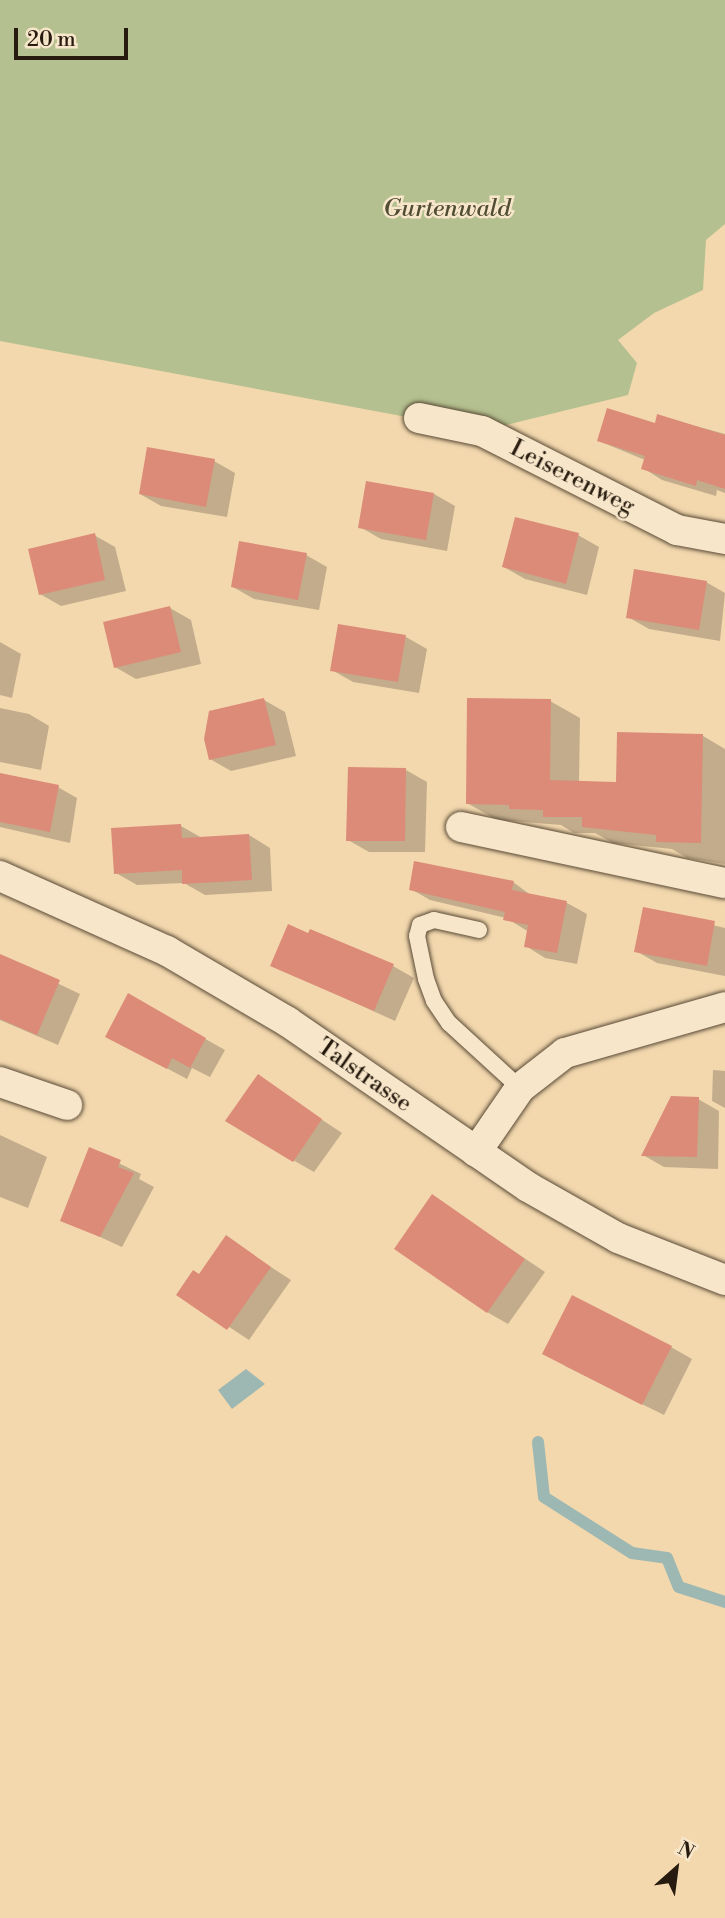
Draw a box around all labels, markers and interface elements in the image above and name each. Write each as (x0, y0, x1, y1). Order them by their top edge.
scale bar (18, 14, 131, 58)
text: 20 m (27, 27, 76, 53)
park label: Gurtenwald (383, 196, 511, 224)
street label: Leiserenweg (505, 434, 639, 522)
street label: Talstrasse (311, 1033, 417, 1119)
north arrow (641, 1834, 711, 1904)
text: N (674, 1836, 698, 1865)

